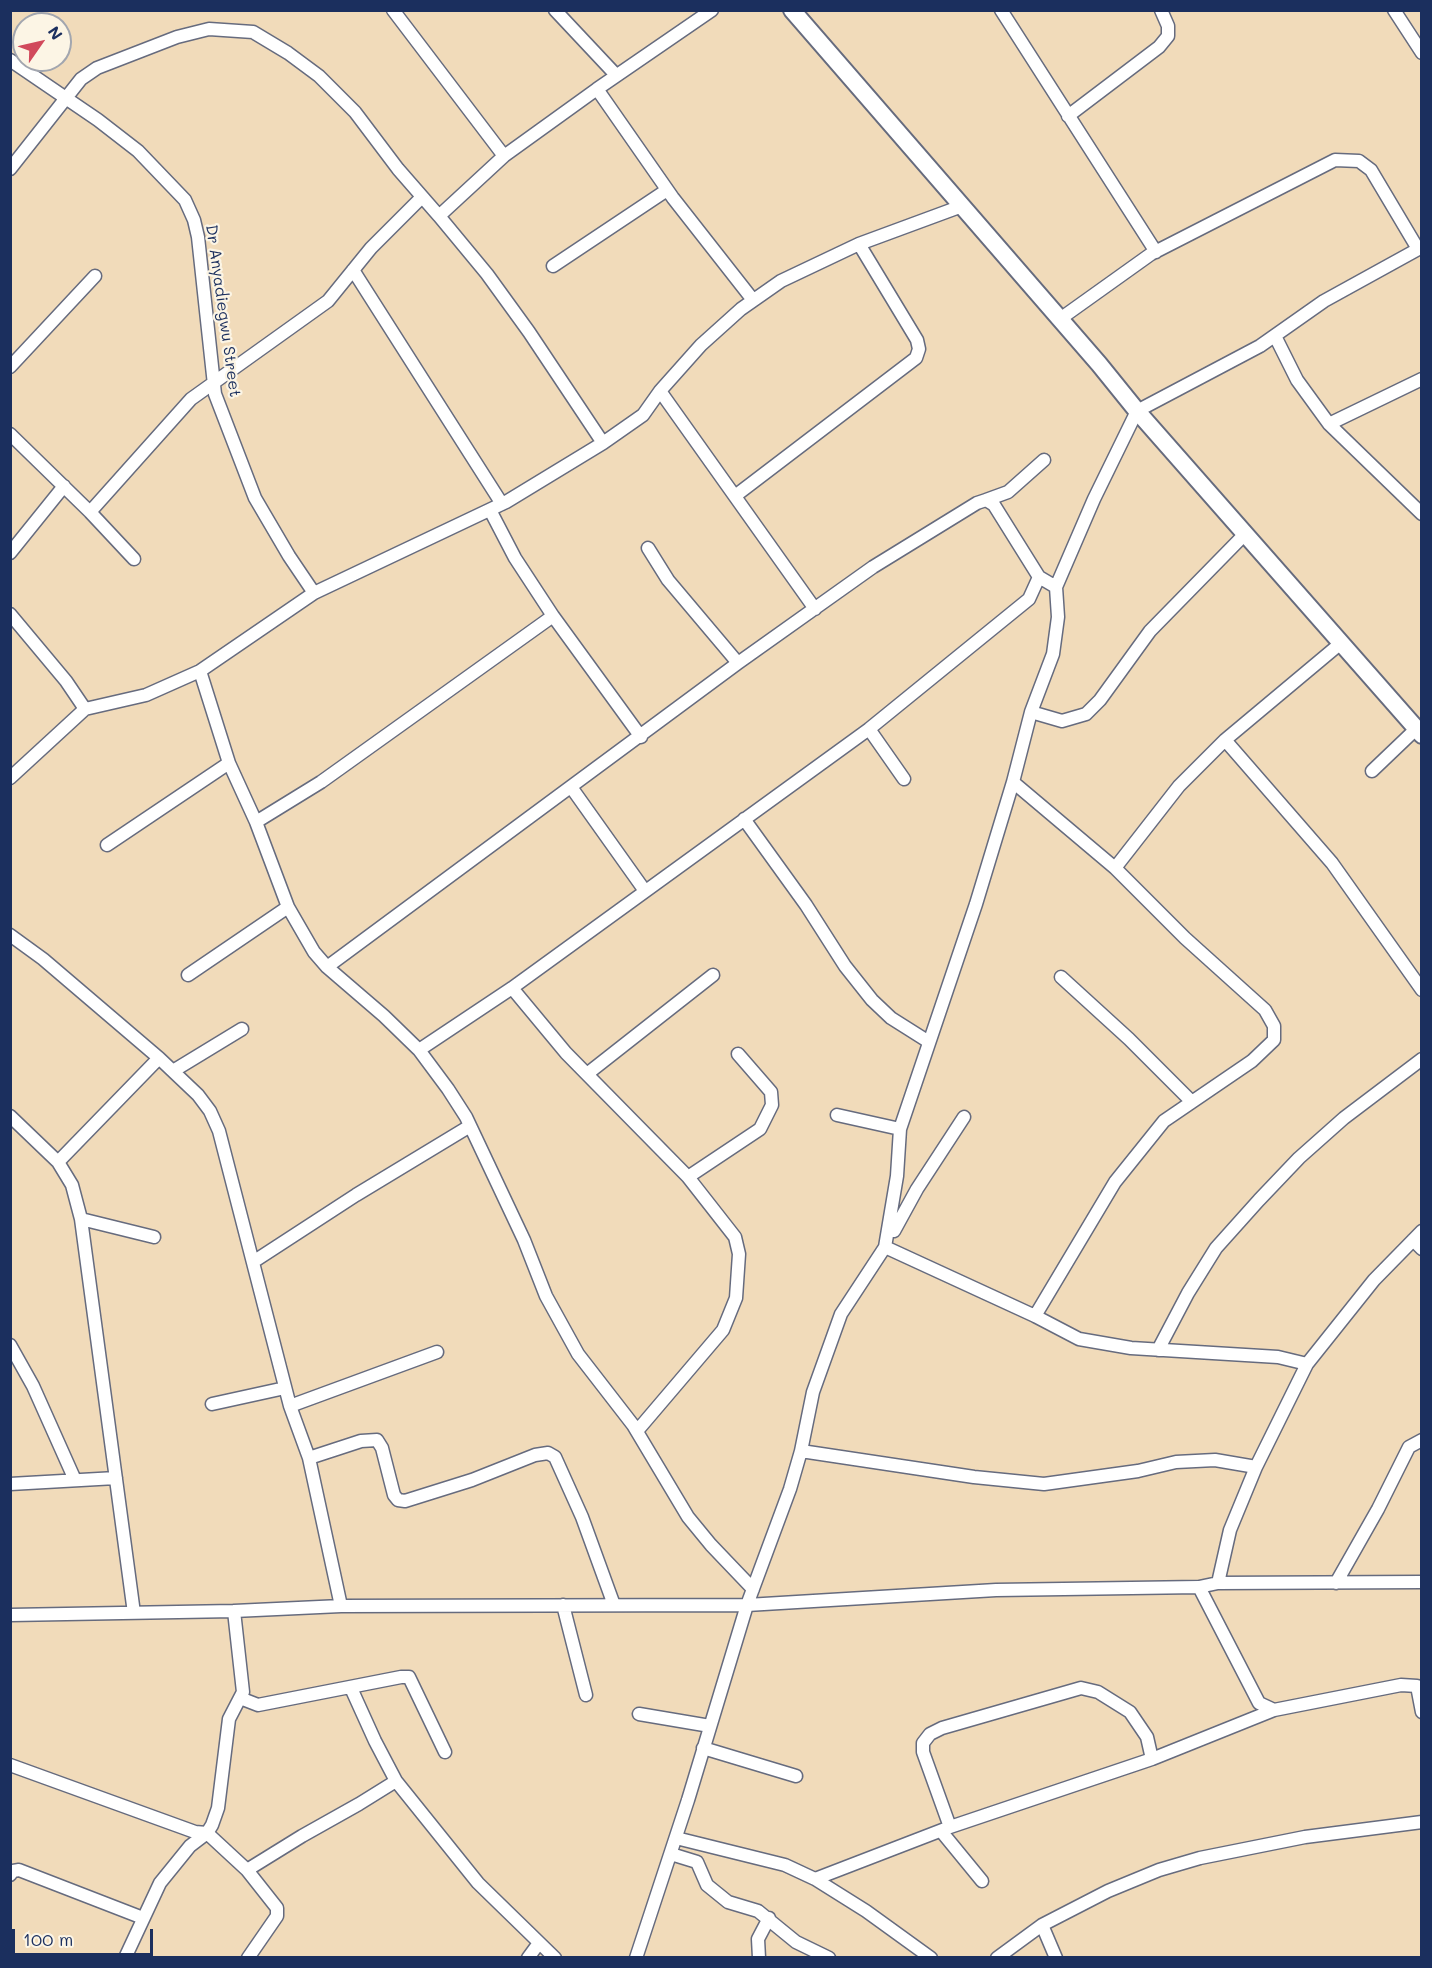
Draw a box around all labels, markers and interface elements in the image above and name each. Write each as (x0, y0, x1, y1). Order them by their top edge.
north arrow (12, 12, 72, 72)
text: N (44, 22, 68, 44)
street label: Dr Anyadiegwu Street (201, 224, 245, 398)
scale bar (15, 1917, 156, 1955)
text: 100 m (23, 1927, 73, 1951)

